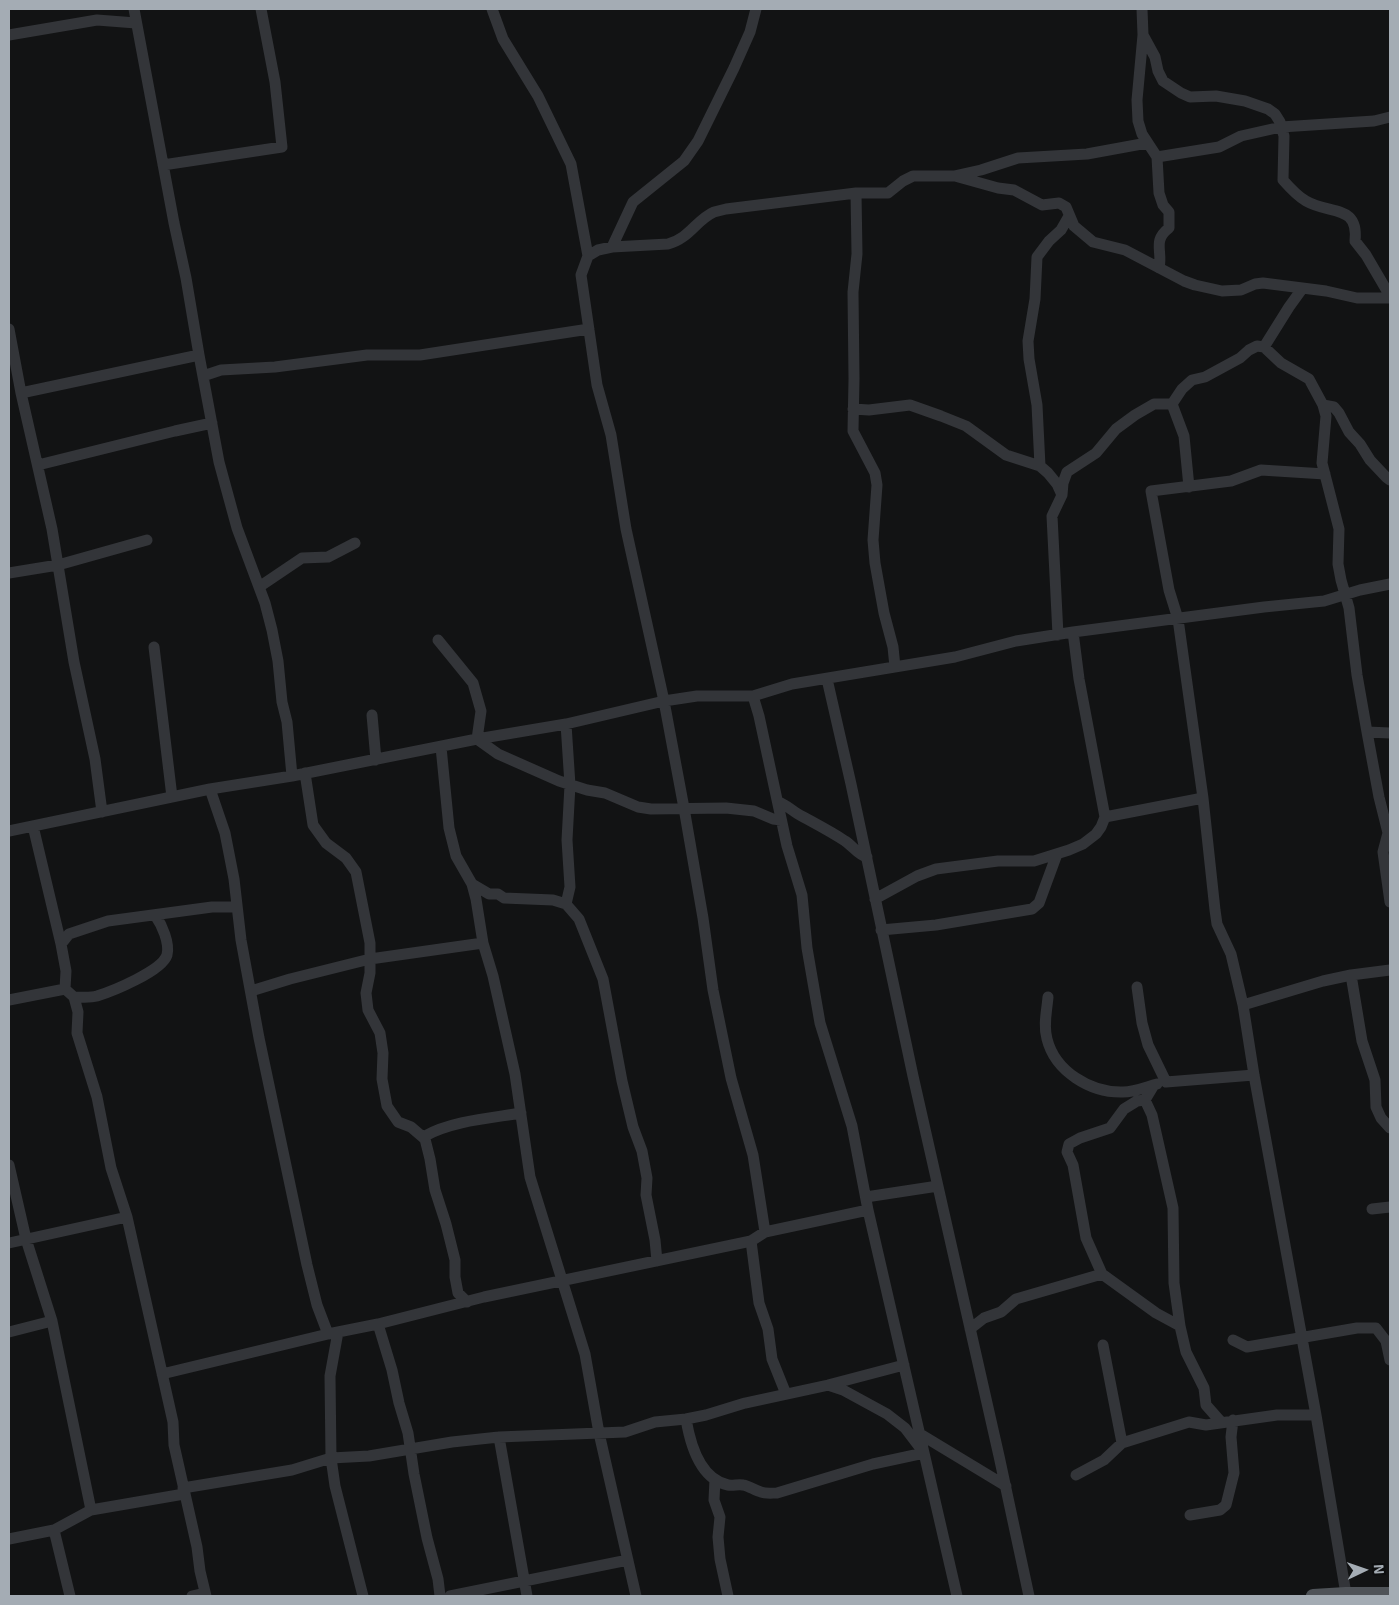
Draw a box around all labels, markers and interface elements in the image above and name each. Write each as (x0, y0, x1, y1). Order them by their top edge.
north arrow (1339, 1545, 1389, 1595)
text: N (1371, 1564, 1388, 1575)

